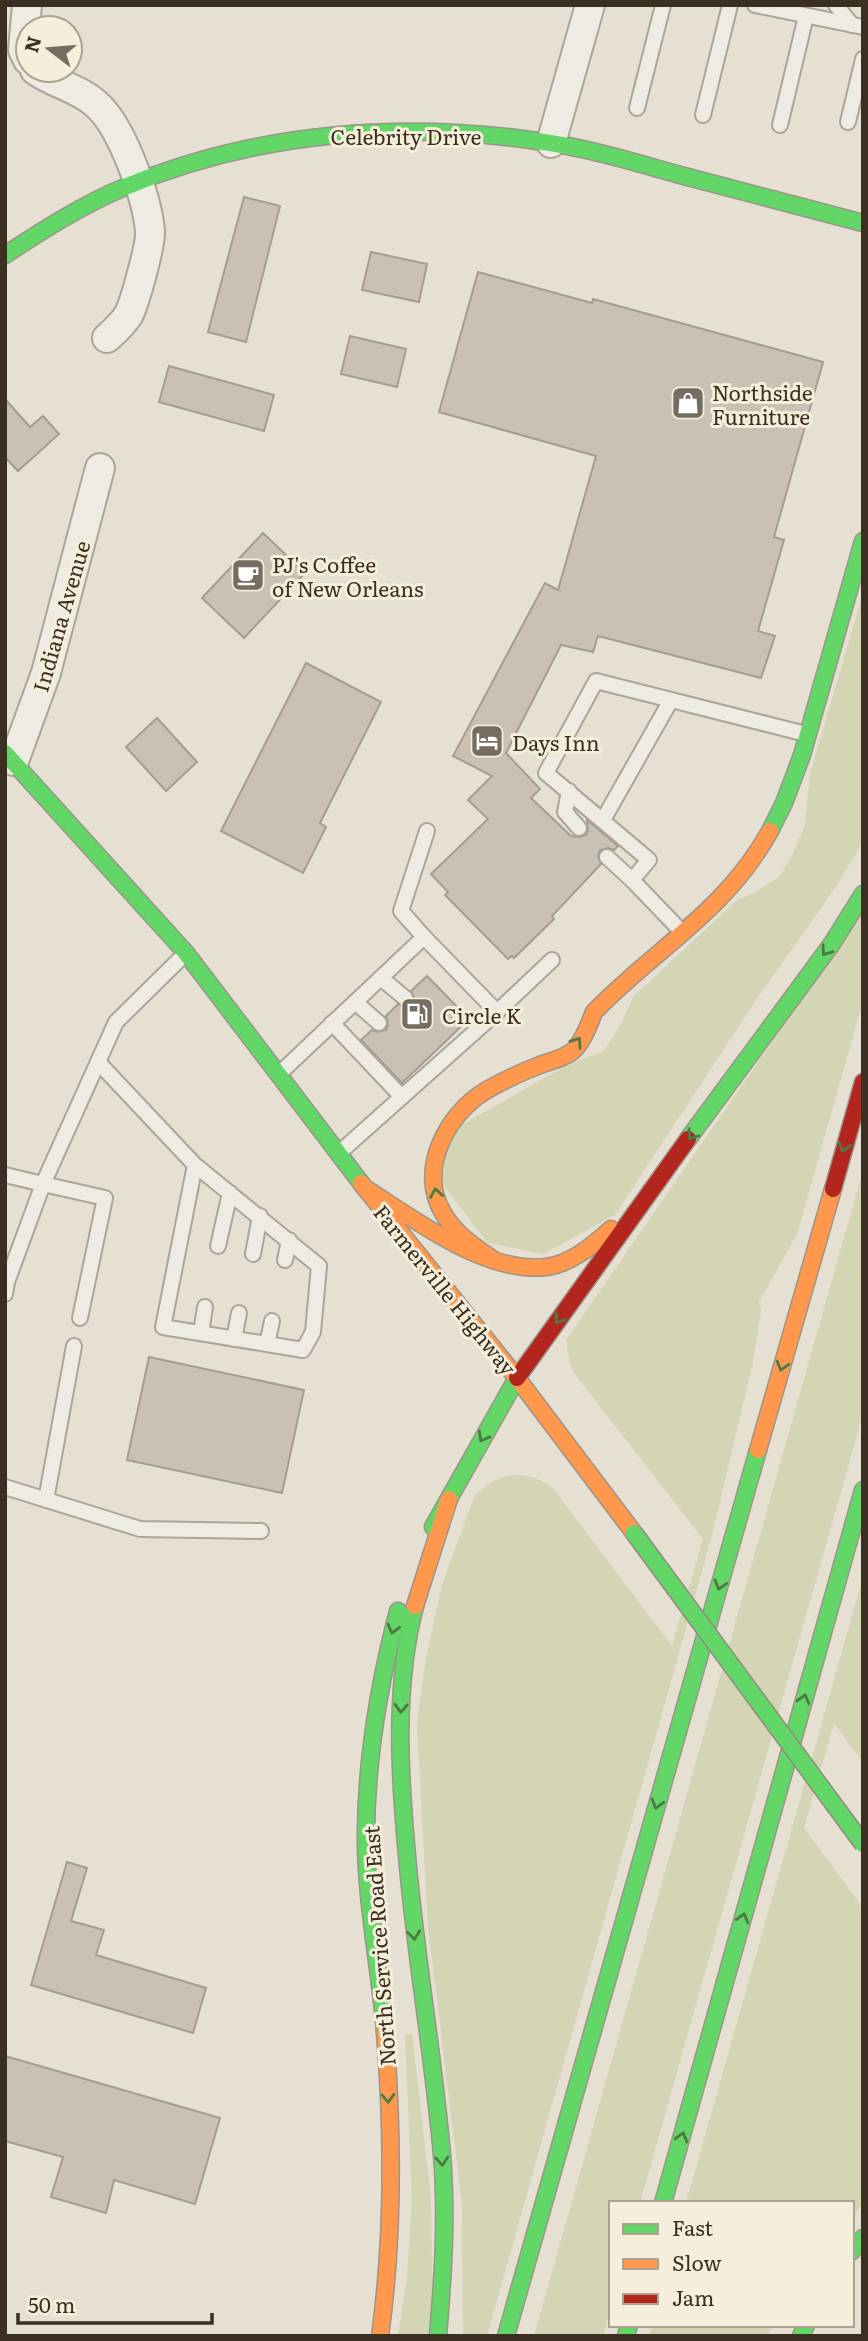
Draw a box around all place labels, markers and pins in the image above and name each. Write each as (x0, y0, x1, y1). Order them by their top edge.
place label: Northside Furniture (712, 376, 813, 431)
shop icon: Northside Furniture (669, 384, 707, 422)
place label: PJ's Coffee of New Orleans (272, 548, 424, 603)
cafe icon: PJ's Coffee of New Orleans (229, 556, 267, 594)
hotel icon: Days Inn (468, 722, 506, 760)
place label: Days Inn (512, 726, 600, 757)
fuel station icon: Circle K (398, 995, 436, 1033)
place label: Circle K (442, 999, 522, 1030)

